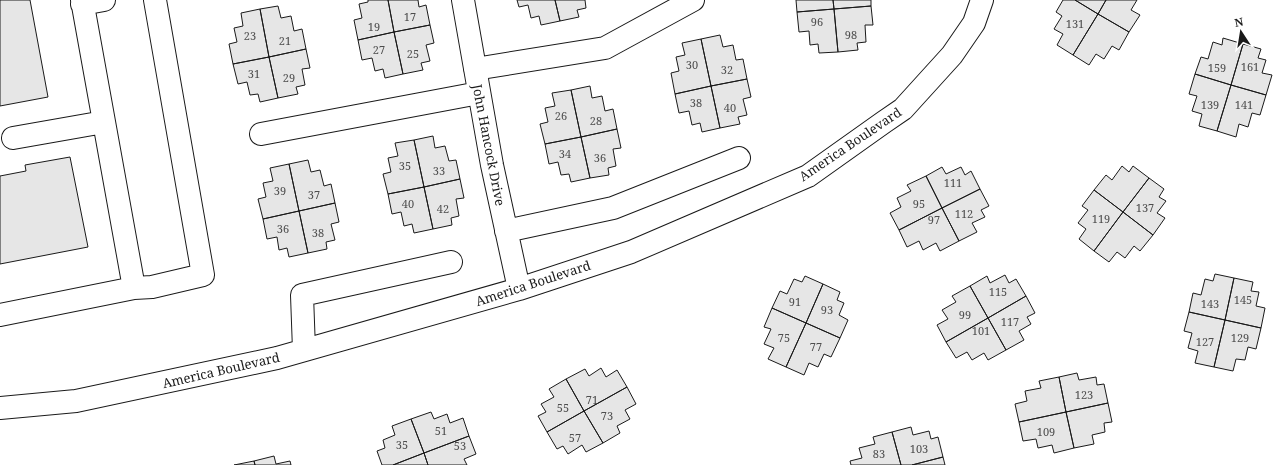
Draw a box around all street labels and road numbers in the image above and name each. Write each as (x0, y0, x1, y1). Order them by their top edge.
street label: John Hancock Drive (468, 82, 510, 207)
street label: America Boulevard (795, 103, 905, 185)
street label: America Boulevard (473, 256, 593, 310)
street label: America Boulevard (161, 348, 281, 392)

